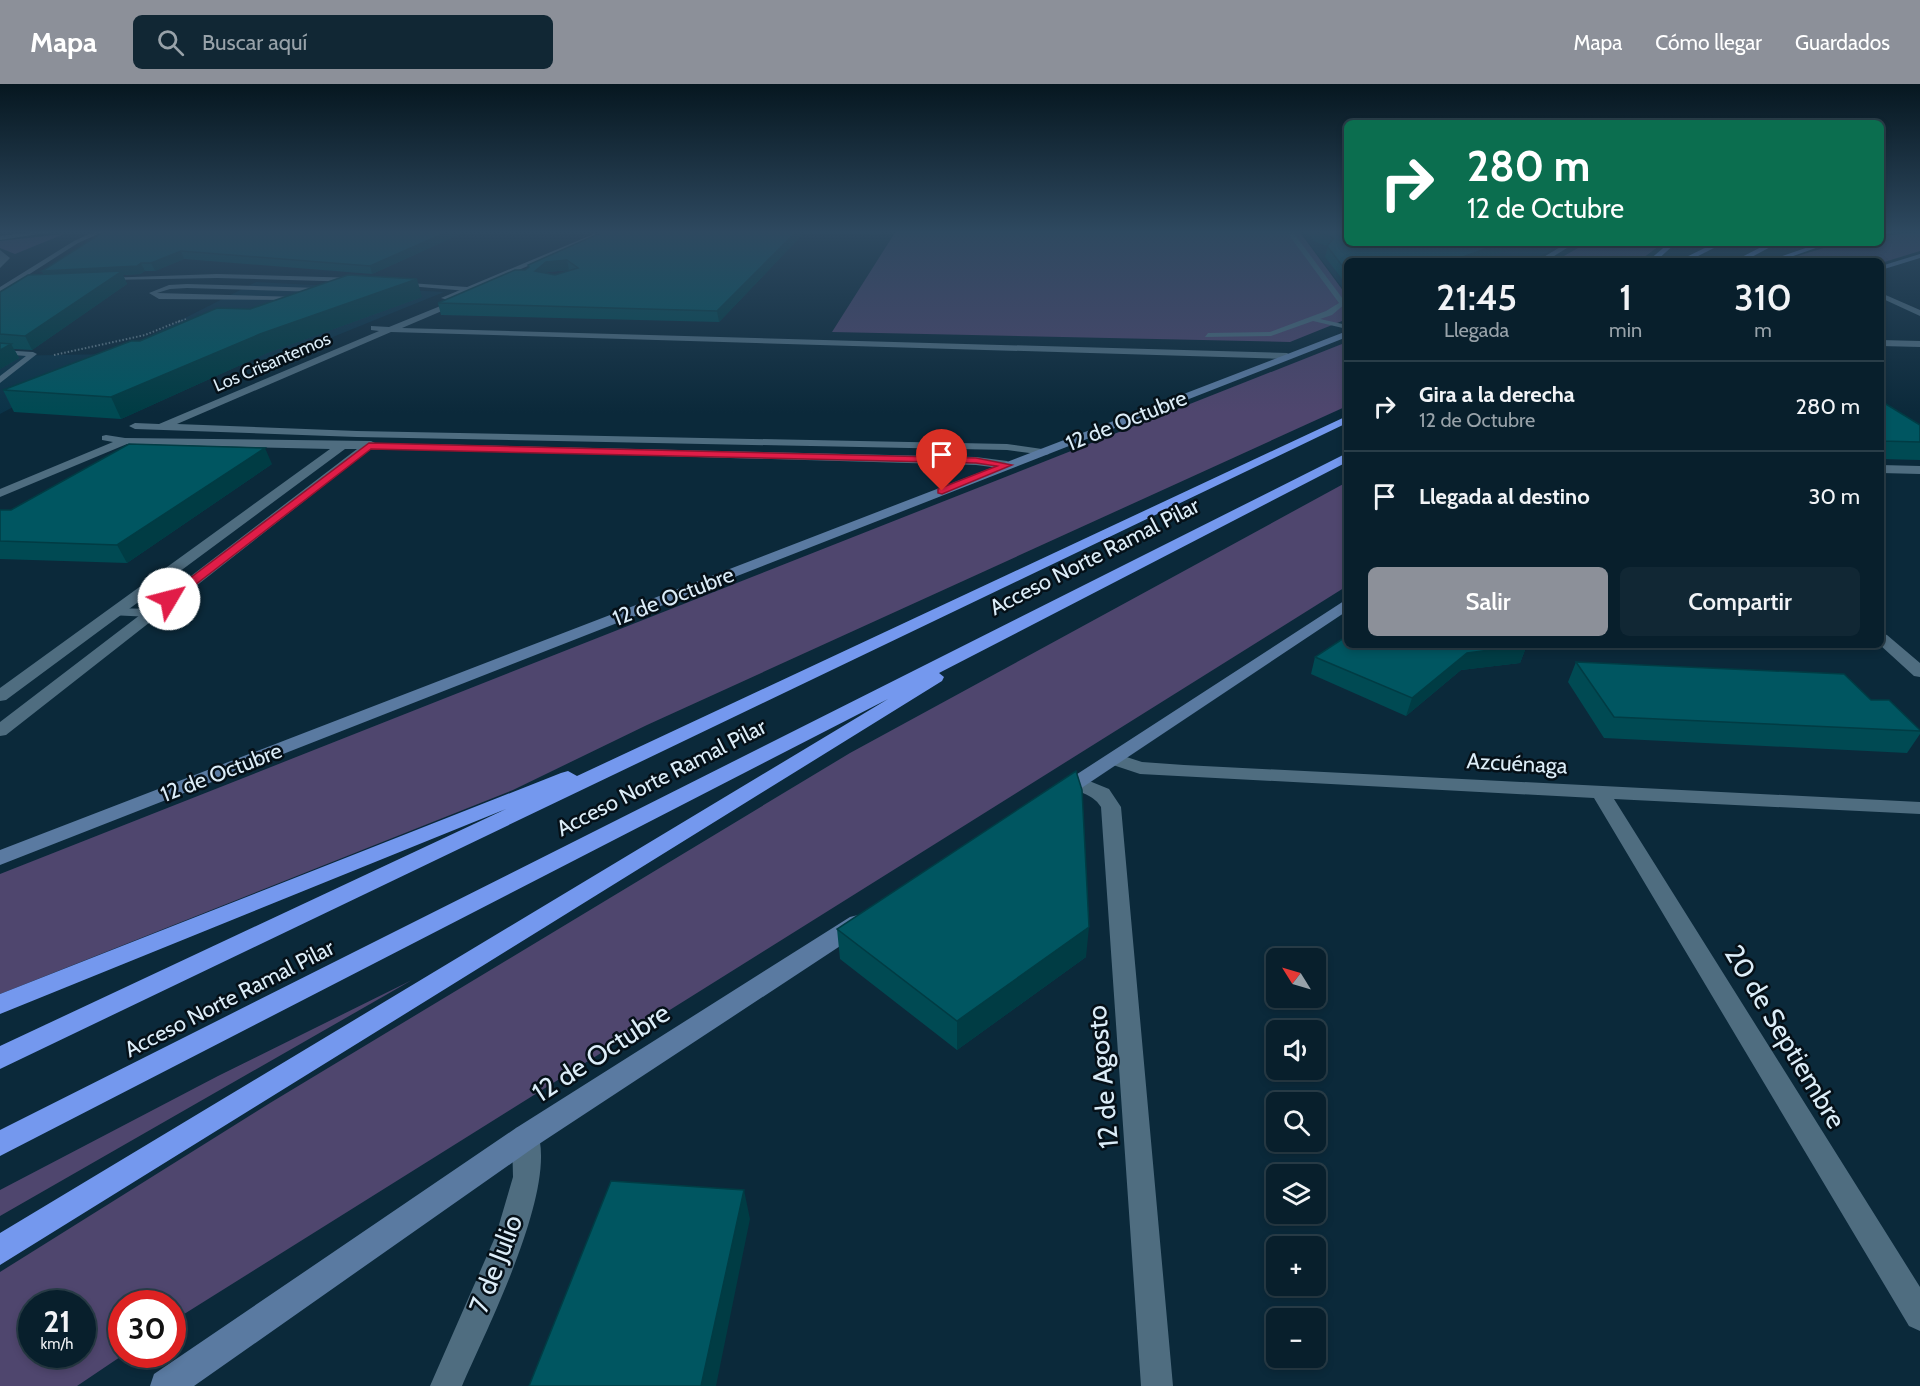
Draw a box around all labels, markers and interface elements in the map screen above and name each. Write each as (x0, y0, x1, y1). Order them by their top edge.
search box (133, 15, 553, 69)
text: Mapa (30, 25, 97, 59)
icon: search (154, 26, 187, 59)
text: Buscar aquí (202, 29, 307, 56)
text: Mapa (1574, 30, 1622, 55)
text: Cómo llegar (1655, 30, 1762, 55)
text: Guardados (1795, 30, 1890, 55)
text: 280 m (1467, 140, 1590, 192)
icon: right (1368, 144, 1446, 222)
text: 12 de Octubre (1467, 192, 1624, 225)
text: 21:45 (1436, 275, 1517, 319)
text: 1 (1619, 275, 1632, 319)
text: 310 (1734, 275, 1792, 319)
text: Llegada (1444, 318, 1509, 342)
text: min (1609, 318, 1642, 342)
text: m (1754, 318, 1772, 342)
street label: Los Crisantemos (210, 327, 334, 397)
text: Gira a la derecha (1419, 381, 1575, 408)
street label: 12 de Octubre (1062, 384, 1191, 457)
icon: right (1368, 390, 1401, 423)
text: 280 m (1796, 393, 1860, 420)
text: 12 de Octubre (1419, 408, 1535, 432)
pin (916, 429, 967, 491)
icon: arrive (925, 438, 958, 471)
icon: arrive (1368, 480, 1401, 513)
text: Llegada al destino (1419, 483, 1590, 510)
text: 30 m (1808, 483, 1860, 510)
street label: Acceso Norte Ramal Pilar (985, 492, 1204, 621)
street label: 12 de Octubre (609, 561, 738, 632)
position arrow (137, 567, 201, 631)
button: Salir (1368, 567, 1608, 636)
button: Compartir (1620, 567, 1860, 636)
street label: Acceso Norte Ramal Pilar (552, 713, 771, 842)
street label: 12 de Octubre (157, 737, 286, 808)
street label: Azcuénaga (1466, 747, 1568, 780)
street label: Acceso Norte Ramal Pilar (120, 934, 339, 1063)
street label: 20 de Septiembre (1718, 939, 1853, 1134)
north arrow (1266, 948, 1326, 1008)
map controls (1266, 948, 1326, 1368)
street label: 12 de Octubre (526, 996, 676, 1109)
street label: 12 de Agosto (1080, 1004, 1125, 1150)
button: sound (1266, 1020, 1326, 1080)
button: search (1266, 1092, 1326, 1152)
button: layers (1266, 1164, 1326, 1224)
street label: 7 de Julio (462, 1210, 529, 1317)
button: + (1266, 1236, 1326, 1296)
speed limit sign: 30 (108, 1290, 186, 1368)
text: 21 (44, 1303, 70, 1340)
button: − (1266, 1308, 1326, 1368)
text: km/h (41, 1335, 73, 1353)

